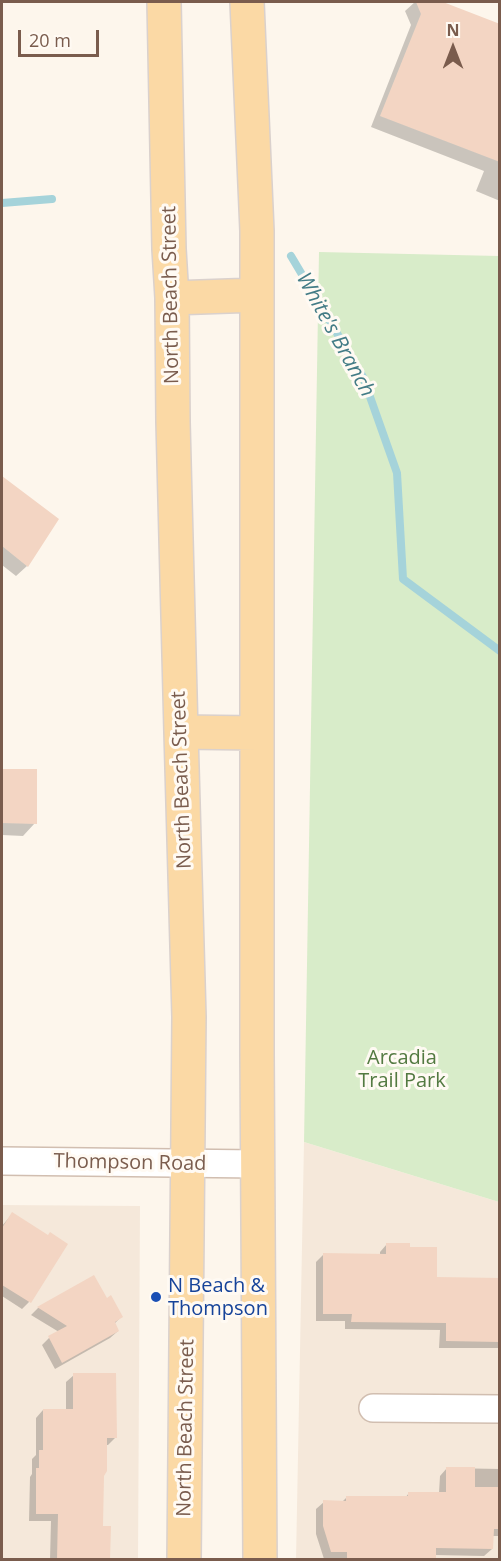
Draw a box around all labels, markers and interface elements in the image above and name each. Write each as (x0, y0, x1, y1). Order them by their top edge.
scale bar (21, 18, 102, 56)
north arrow (423, 18, 483, 78)
text: N (446, 19, 460, 41)
text: 20 m (29, 28, 71, 52)
street label: North Beach Street (157, 206, 185, 384)
water label: White's Branch (290, 268, 380, 402)
street label: North Beach Street (167, 691, 197, 869)
park label: Arcadia Trail Park (358, 1046, 446, 1093)
street label: Thompson Road (53, 1150, 207, 1176)
place label: N Beach & Thompson (168, 1274, 268, 1321)
marker: N Beach & Thompson (149, 1290, 163, 1304)
street label: North Beach Street (172, 1339, 200, 1517)

